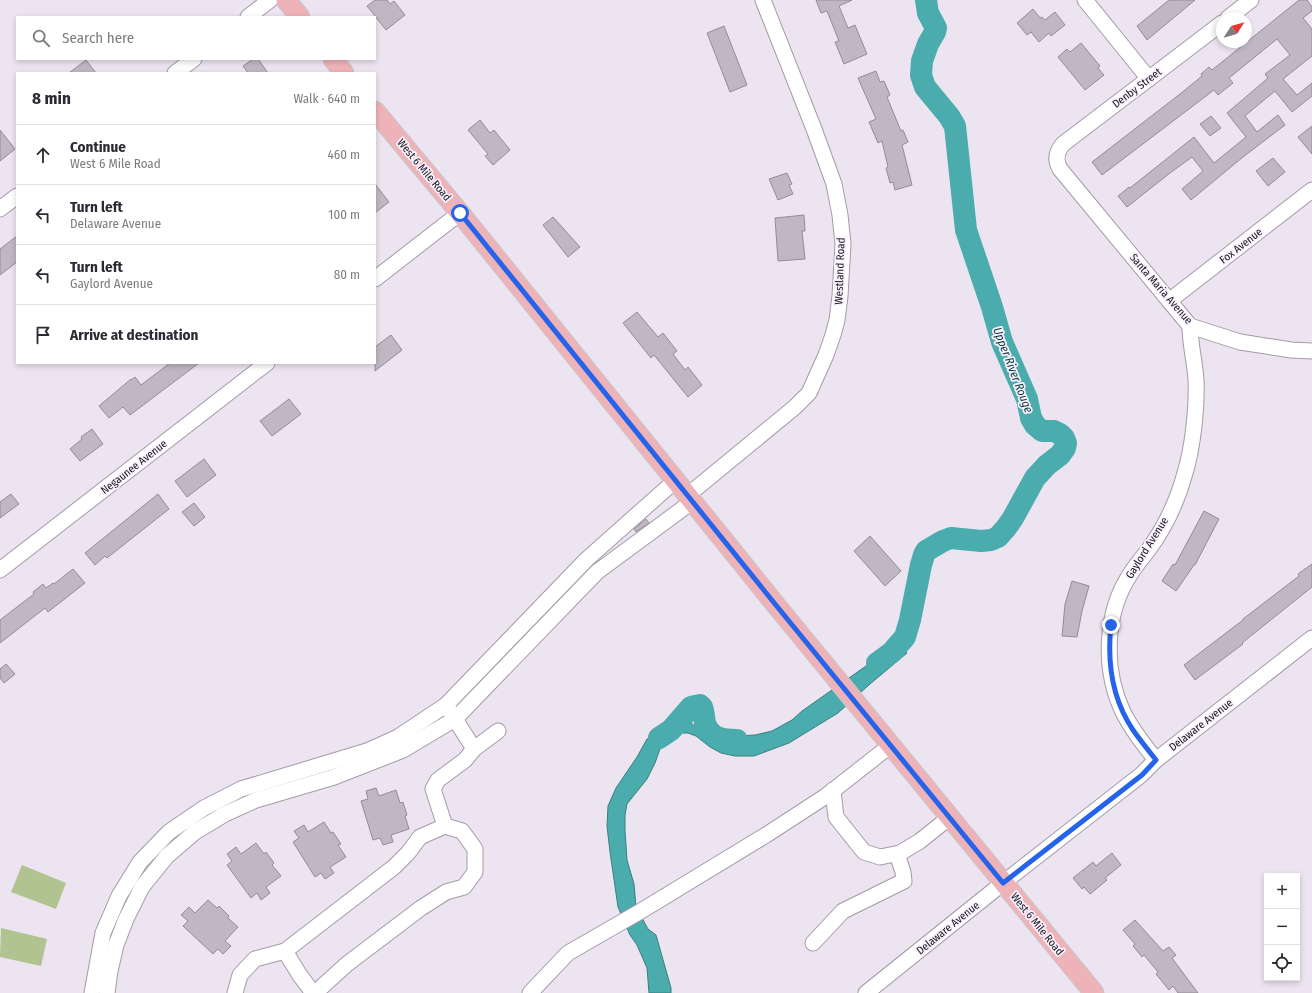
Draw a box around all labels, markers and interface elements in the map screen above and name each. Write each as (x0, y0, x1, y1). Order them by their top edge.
north arrow (1216, 12, 1252, 48)
search box (16, 16, 376, 60)
icon: search (30, 27, 52, 49)
text: Search here (62, 29, 134, 47)
street label: Denby Street (1110, 65, 1164, 111)
text: 8 min (32, 88, 71, 109)
text: Walk · 640 m (293, 91, 360, 106)
street label: West 6 Mile Road (394, 136, 454, 204)
text: Continue (70, 138, 126, 156)
icon: ahead (32, 144, 54, 166)
text: 460 m (327, 147, 360, 162)
text: West 6 Mile Road (70, 156, 161, 171)
text: Turn left (70, 198, 123, 216)
icon: left (32, 204, 54, 226)
route start (451, 204, 469, 222)
text: 100 m (328, 207, 360, 222)
text: Delaware Avenue (70, 216, 161, 231)
street label: Fox Avenue (1217, 225, 1265, 267)
street label: Westland Road (832, 237, 848, 305)
street label: Santa Maria Avenue (1127, 251, 1195, 327)
text: Turn left (70, 258, 123, 276)
icon: left (32, 264, 54, 286)
text: 80 m (334, 267, 360, 282)
text: Gaylord Avenue (70, 276, 153, 291)
icon: arrive (32, 324, 54, 346)
water label: Upper River Rouge (990, 325, 1036, 415)
text: Arrive at destination (70, 326, 198, 344)
street label: Negaunee Avenue (98, 437, 170, 497)
street label: Gaylord Avenue (1123, 515, 1171, 581)
route end (1102, 616, 1120, 634)
street label: Delaware Avenue (1167, 696, 1235, 754)
map controls (1264, 873, 1300, 981)
button: + (1264, 873, 1300, 909)
street label: West 6 Mile Road (1008, 890, 1066, 958)
street label: Delaware Avenue (914, 899, 982, 957)
button: − (1264, 909, 1300, 945)
button: locate (1264, 945, 1300, 981)

